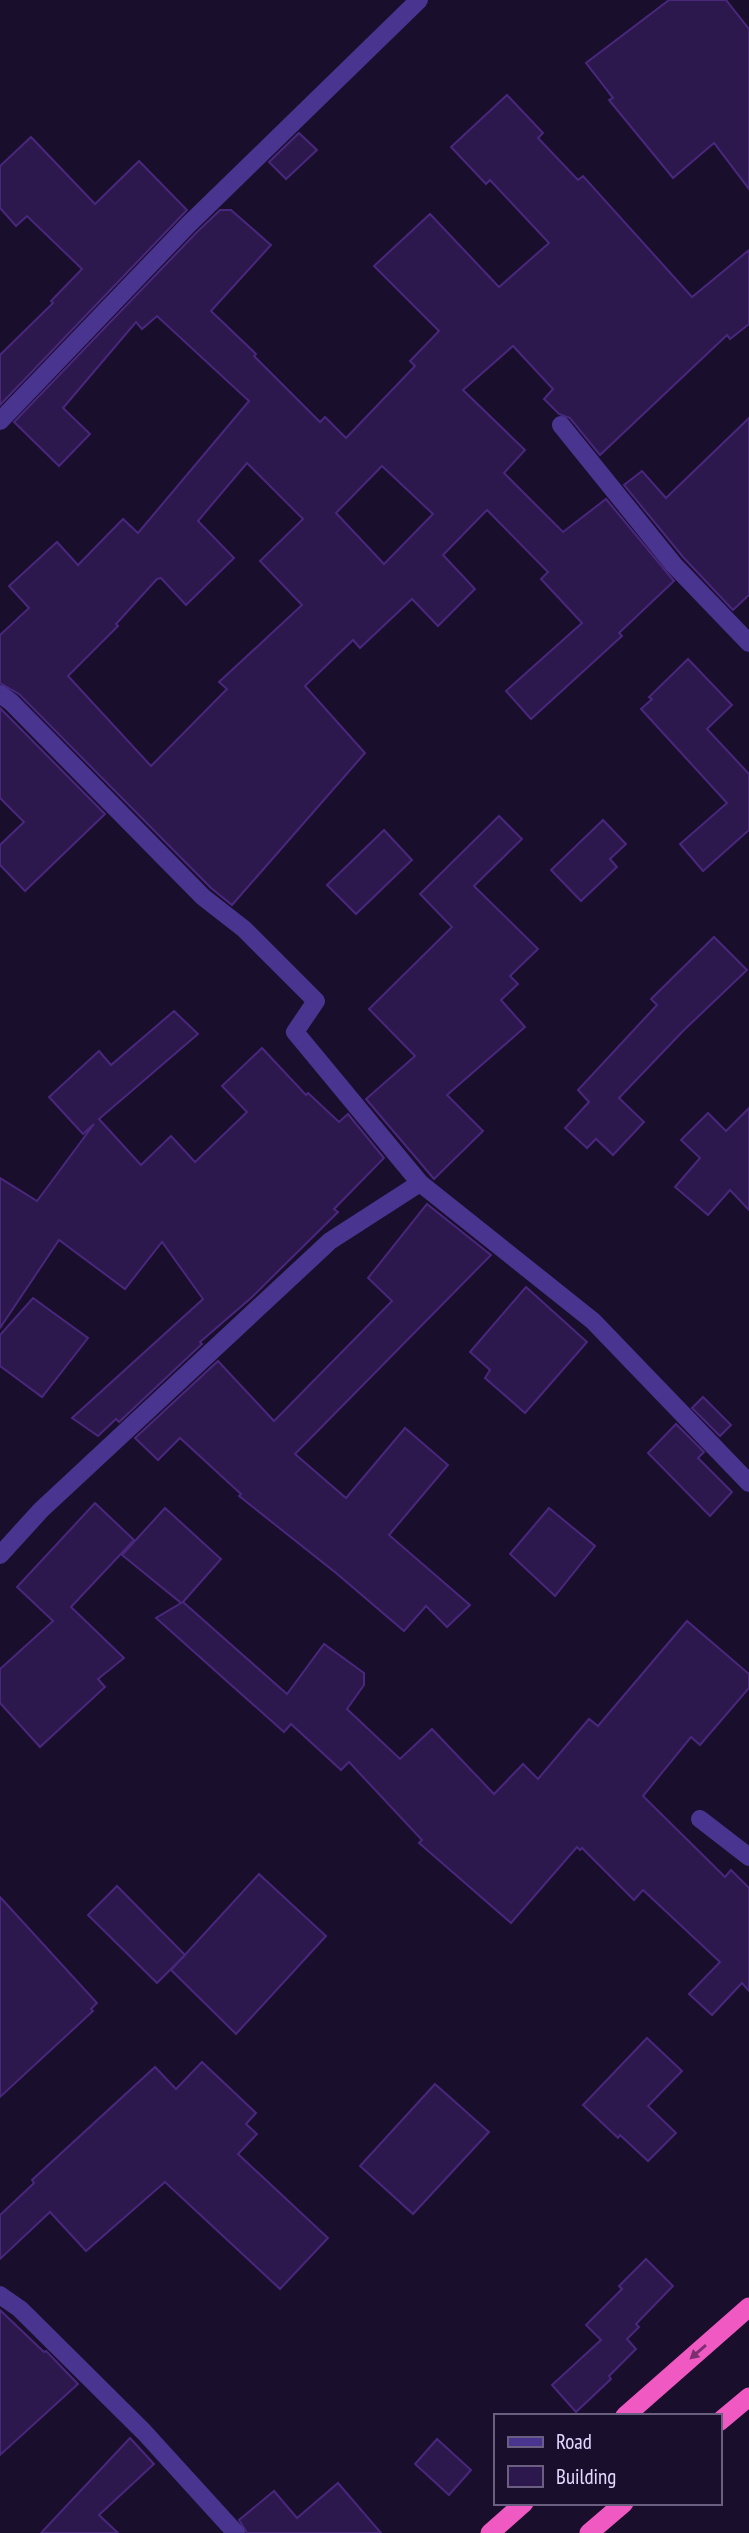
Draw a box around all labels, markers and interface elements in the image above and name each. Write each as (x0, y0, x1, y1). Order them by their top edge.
one-way arrow (689, 2344, 706, 2359)
legend (494, 2414, 721, 2505)
text: Road (556, 2428, 592, 2455)
text: Building (556, 2463, 616, 2490)

